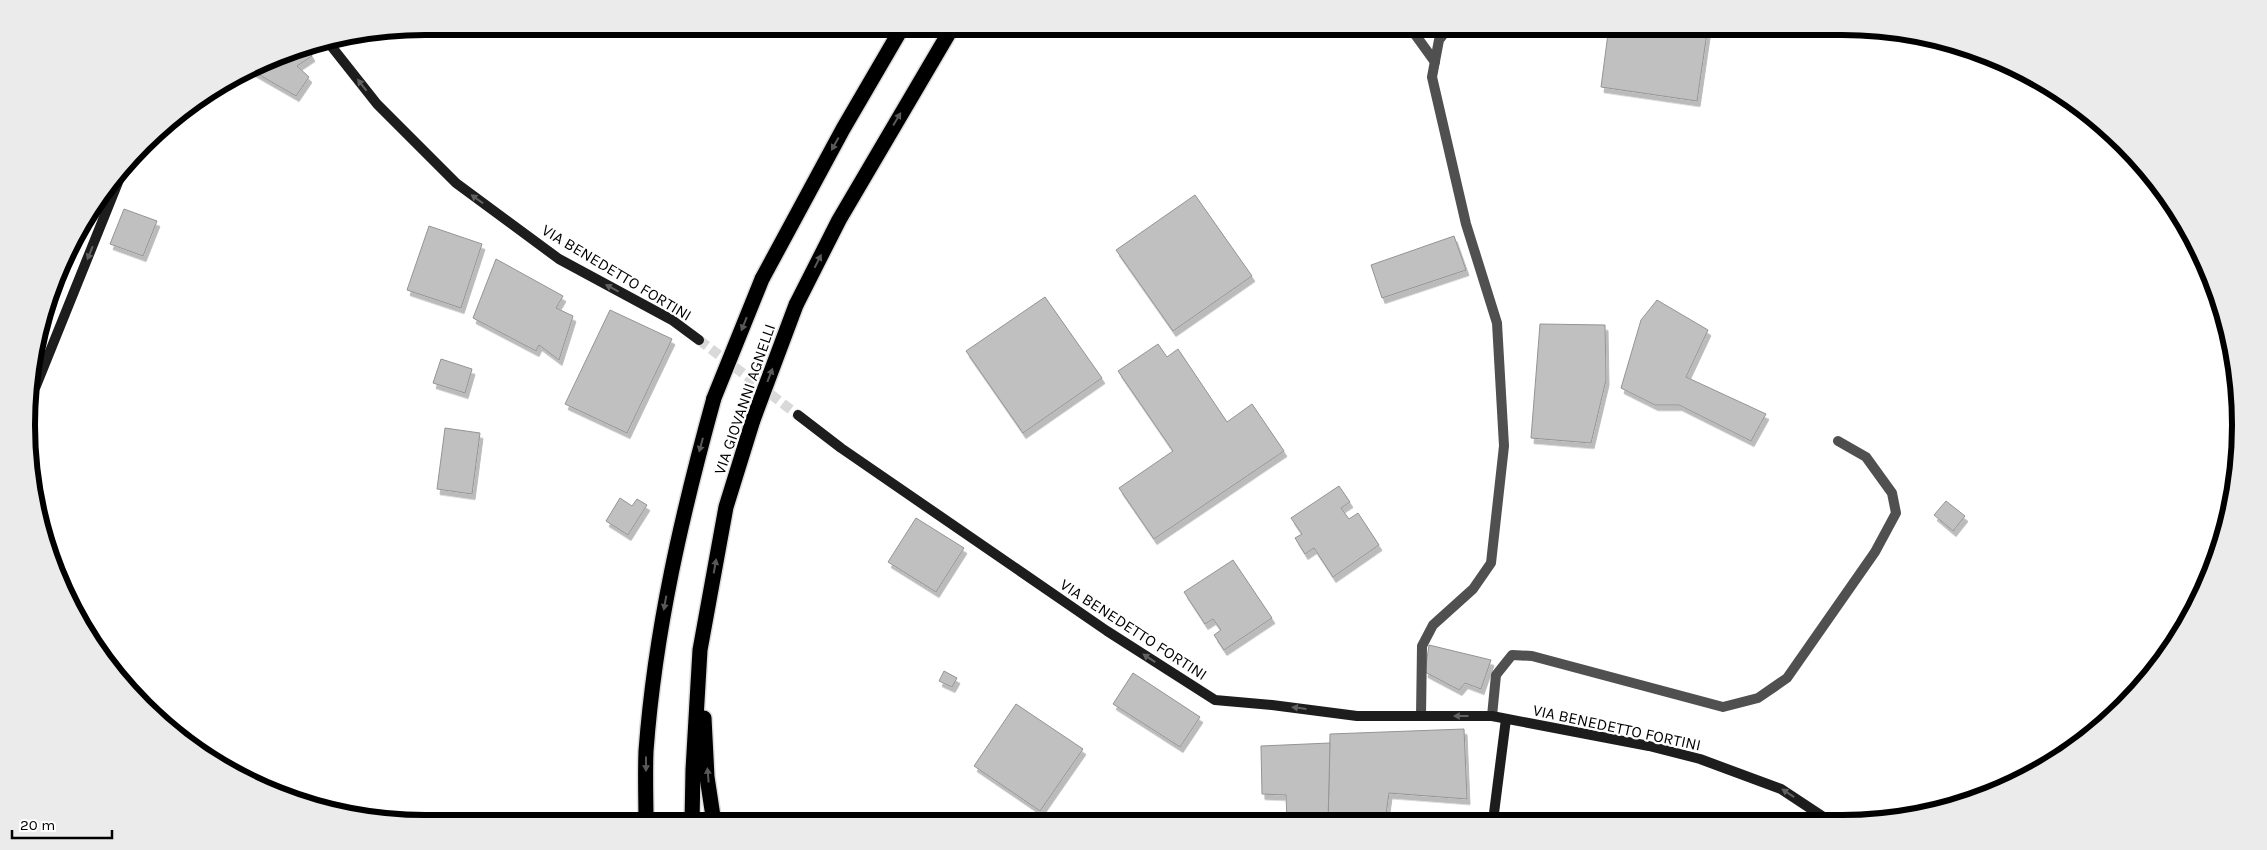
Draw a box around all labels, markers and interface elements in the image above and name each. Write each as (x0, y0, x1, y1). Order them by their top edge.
one-way arrow (356, 79, 367, 92)
one-way arrow (893, 113, 902, 126)
one-way arrow (830, 138, 839, 151)
one-way arrow (470, 194, 484, 204)
street label: VIA BENEDETTO FORTINI (538, 220, 695, 325)
one-way arrow (86, 246, 94, 261)
one-way arrow (814, 254, 822, 268)
one-way arrow (605, 284, 620, 292)
one-way arrow (740, 317, 748, 332)
street label: VIA GIOVANNI AGNELLI (710, 321, 779, 477)
one-way arrow (766, 367, 774, 382)
one-way arrow (696, 437, 704, 452)
one-way arrow (712, 558, 720, 574)
street label: VIA BENEDETTO FORTINI (1057, 575, 1211, 684)
one-way arrow (661, 596, 669, 612)
one-way arrow (1143, 654, 1156, 663)
street label: VIA BENEDETTO FORTINI (1531, 700, 1703, 755)
one-way arrow (1291, 704, 1307, 712)
one-way arrow (1453, 712, 1469, 720)
one-way arrow (642, 757, 650, 773)
one-way arrow (703, 767, 711, 783)
one-way arrow (1781, 788, 1794, 798)
scale bar (12, 808, 112, 840)
text: 20 m (20, 816, 55, 834)

